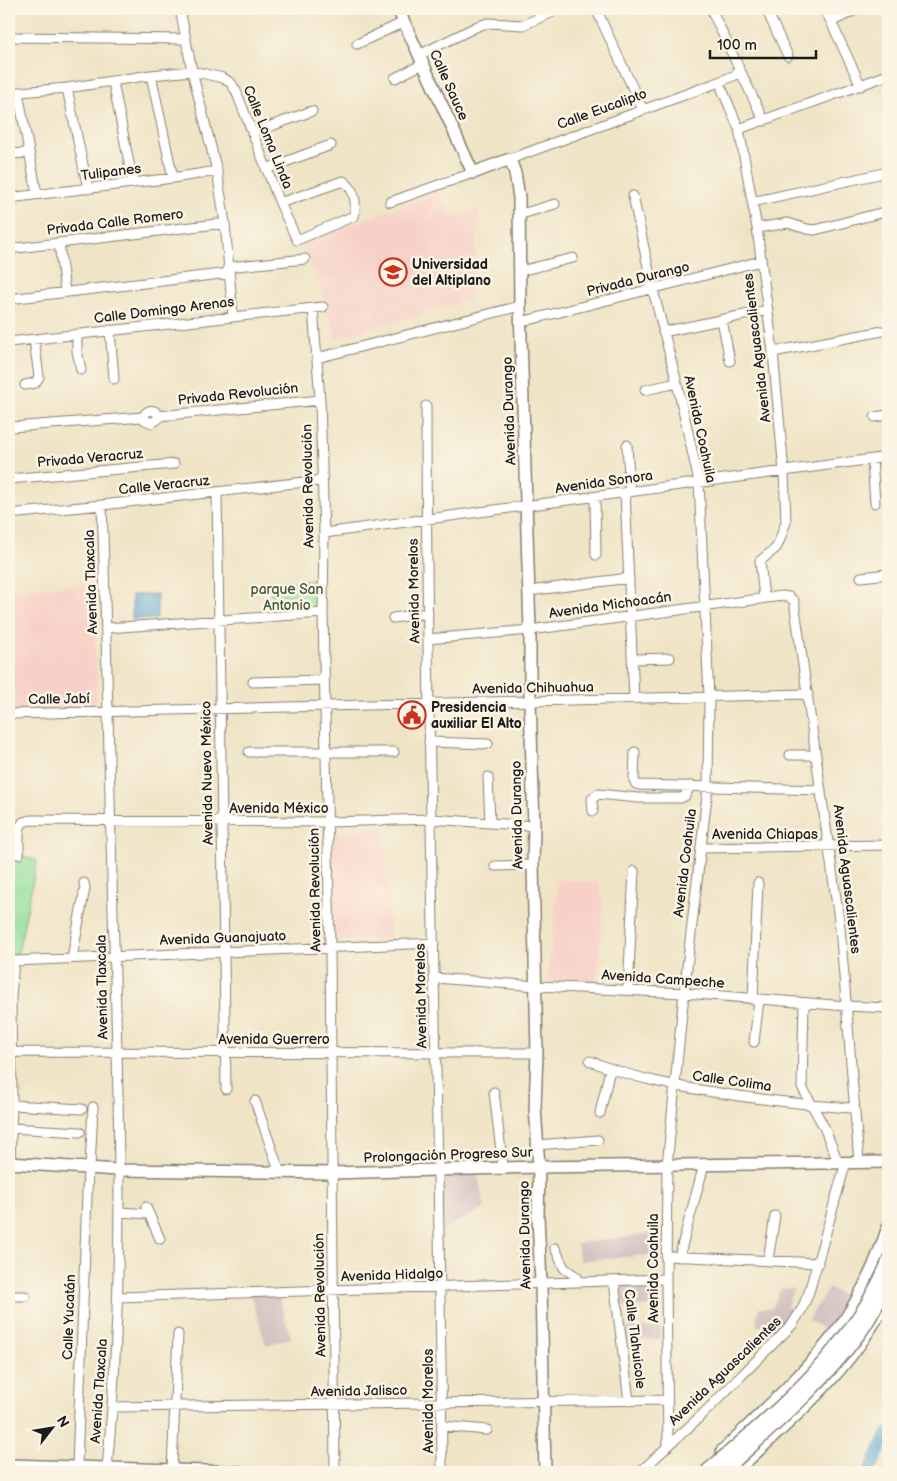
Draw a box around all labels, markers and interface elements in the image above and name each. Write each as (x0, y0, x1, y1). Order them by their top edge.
scale bar (710, 28, 816, 60)
text: 100 m (717, 36, 757, 55)
street label: Calle Sauce (426, 47, 472, 123)
street label: Calle Loma Linda (239, 83, 297, 191)
street label: Calle Eucalipto (555, 85, 649, 133)
street label: Tulipanes (80, 160, 142, 184)
street label: Privada Calle Romero (46, 205, 184, 239)
place label: Universidad del Altiplano (412, 256, 491, 289)
school or university icon: Universidad del Altiplano (378, 257, 408, 287)
street label: Privada Durango (585, 258, 691, 300)
street label: Avenida Aguascalientes (739, 272, 775, 424)
street label: Calle Domingo Arenas (93, 293, 235, 327)
street label: Avenida Durango (499, 356, 519, 466)
street label: Avenida Coahuila (680, 374, 720, 484)
street label: Privada Revolución (177, 379, 299, 409)
street label: Avenida Revolución (298, 424, 318, 548)
street label: Privada Veracruz (36, 445, 144, 471)
street label: Avenida Sonora (554, 467, 654, 497)
street label: Calle Veracruz (118, 472, 211, 498)
street label: Avenida Tlaxcala (81, 529, 101, 635)
street label: Avenida Morelos (405, 538, 423, 644)
park label: parque San Antonio (251, 581, 324, 614)
street label: Avenida Michoacán (548, 588, 673, 622)
street label: Avenida Chihuahua (472, 678, 594, 698)
street label: Calle Jabí (28, 690, 91, 708)
place label: Presidencia auxiliar El Alto (431, 699, 522, 732)
public building icon: Presidencia auxiliar El Alto (397, 700, 427, 730)
street label: Avenida Nuevo México (197, 701, 217, 845)
street label: Avenida Durango (508, 761, 526, 869)
street label: Avenida México (229, 800, 329, 817)
street label: Avenida Aguascalientes (829, 803, 865, 955)
street label: Avenida Coahuila (670, 808, 700, 918)
street label: Avenida Chiapas (712, 826, 818, 843)
street label: Avenida Revolución (305, 828, 325, 952)
street label: Avenida Guanajuato (159, 927, 287, 949)
street label: Avenida Tlaxcala (93, 934, 111, 1040)
street label: Avenida Morelos (412, 943, 430, 1049)
street label: Avenida Campeche (601, 966, 725, 992)
street label: Avenida Guerrero (218, 1031, 330, 1048)
street label: Calle Colima (691, 1067, 773, 1095)
street label: Prolongación Progreso Sur (363, 1144, 534, 1166)
street label: Avenida Durango (516, 1181, 534, 1289)
street label: Avenida Coahuila (645, 1213, 662, 1323)
street label: Avenida Revolución (310, 1233, 330, 1357)
street label: Avenida Hidalgo (340, 1265, 444, 1285)
street label: Calle Yucatán (59, 1274, 79, 1360)
street label: Calle Tlahuicole (620, 1288, 650, 1390)
street label: Avenida Aguascalientes (665, 1313, 785, 1429)
street label: Avenida Tlaxcala (87, 1338, 111, 1444)
street label: Avenida Morelos (420, 1348, 437, 1453)
street label: Avenida Jalisco (310, 1382, 408, 1400)
north arrow (28, 1404, 78, 1454)
text: N (53, 1413, 73, 1430)

